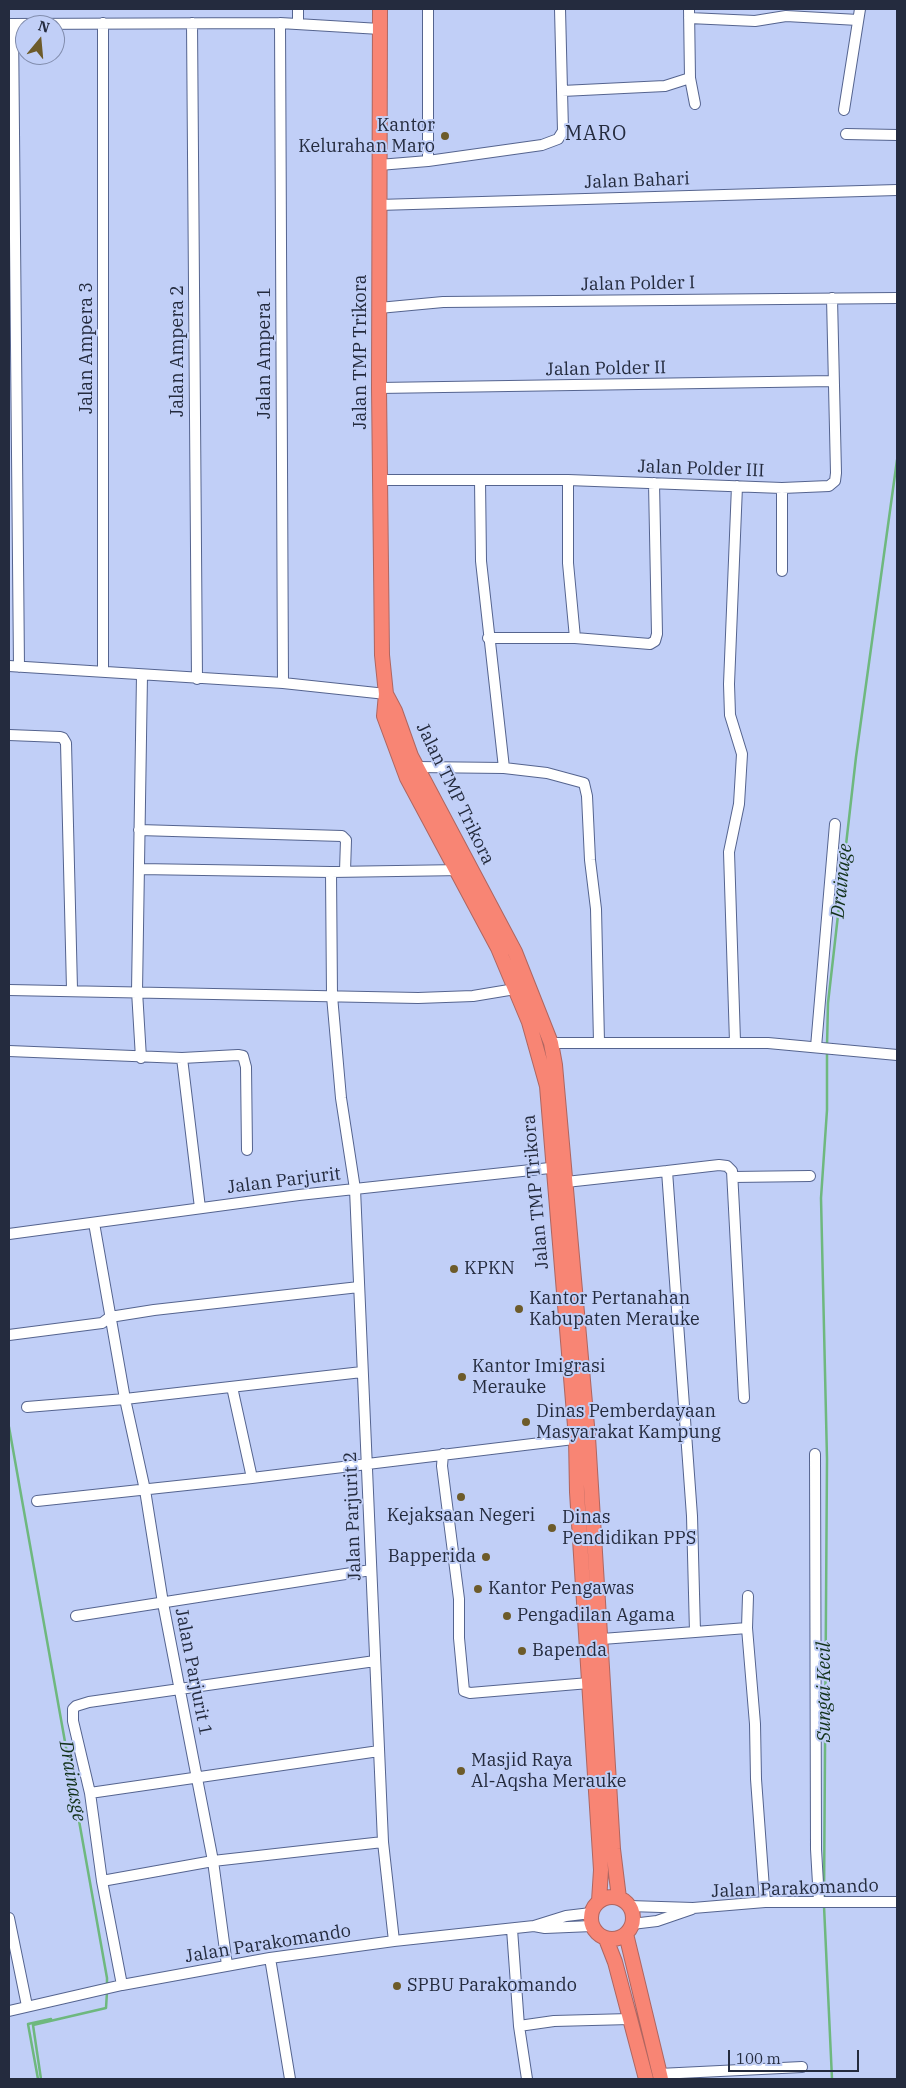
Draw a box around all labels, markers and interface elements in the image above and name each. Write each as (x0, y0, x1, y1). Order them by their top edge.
north arrow (15, 15, 65, 65)
text: N (36, 16, 52, 37)
place label: Kantor Kelurahan Maro (298, 115, 435, 158)
district label: MARO (564, 122, 628, 146)
marker: Kantor Kelurahan Maro (439, 130, 451, 142)
street label: Jalan Bahari (584, 168, 690, 194)
street label: Jalan Polder I (581, 272, 695, 296)
street label: Jalan TMP Trikora (350, 274, 372, 430)
street label: Jalan Ampera 3 (76, 282, 98, 414)
street label: Jalan Ampera 2 (167, 285, 189, 417)
street label: Jalan Ampera 1 (254, 287, 276, 419)
street label: Jalan Polder II (546, 357, 666, 381)
street label: Jalan Polder III (637, 456, 765, 482)
street label: Jalan TMP Trikora (411, 720, 499, 868)
water label: Drainage (827, 843, 857, 919)
street label: Jalan TMP Trikora (518, 1114, 554, 1270)
street label: Jalan Parjurit (226, 1163, 342, 1199)
place label: KPKN (464, 1258, 515, 1280)
marker: KPKN (448, 1263, 460, 1275)
place label: Kantor Pertanahan Kabupaten Merauke (529, 1288, 700, 1330)
marker: Kantor Pertanahan Kabupaten Merauke (513, 1303, 525, 1315)
place label: Kantor Imigrasi Merauke (472, 1356, 606, 1398)
marker: Kantor Imigrasi Merauke (456, 1371, 468, 1383)
place label: Dinas Pemberdayaan Masyarakat Kampung (536, 1401, 721, 1444)
marker: Dinas Pemberdayaan Masyarakat Kampung (520, 1416, 532, 1428)
street label: Jalan Parjurit 2 (340, 1451, 366, 1581)
marker: Kejaksaan Negeri (455, 1491, 467, 1503)
place label: Kejaksaan Negeri (387, 1505, 535, 1527)
place label: Dinas Pendidikan PPS (562, 1507, 696, 1550)
marker: Dinas Pendidikan PPS (546, 1522, 558, 1534)
place label: Bapperida (388, 1546, 476, 1568)
marker: Bapperida (480, 1551, 492, 1563)
place label: Kantor Pengawas (488, 1578, 634, 1600)
marker: Kantor Pengawas (472, 1583, 484, 1595)
place label: Pengadilan Agama (517, 1605, 675, 1627)
street label: Jalan Parjurit 1 (170, 1607, 216, 1737)
marker: Pengadilan Agama (501, 1610, 513, 1622)
place label: Bapenda (532, 1640, 607, 1662)
water label: Sungai Kecil (814, 1642, 836, 1742)
marker: Bapenda (516, 1645, 528, 1657)
water label: Drainasge (54, 1739, 90, 1823)
place label: Masjid Raya Al-Aqsha Merauke (471, 1750, 626, 1792)
marker: Masjid Raya Al-Aqsha Merauke (455, 1765, 467, 1777)
street label: Jalan Parakomando (711, 1875, 879, 1903)
street label: Jalan Parakomando (184, 1920, 352, 1968)
place label: SPBU Parakomando (407, 1975, 577, 1997)
marker: SPBU Parakomando (391, 1980, 403, 1992)
scale bar (731, 2040, 862, 2072)
text: 100 m (736, 2049, 781, 2068)

